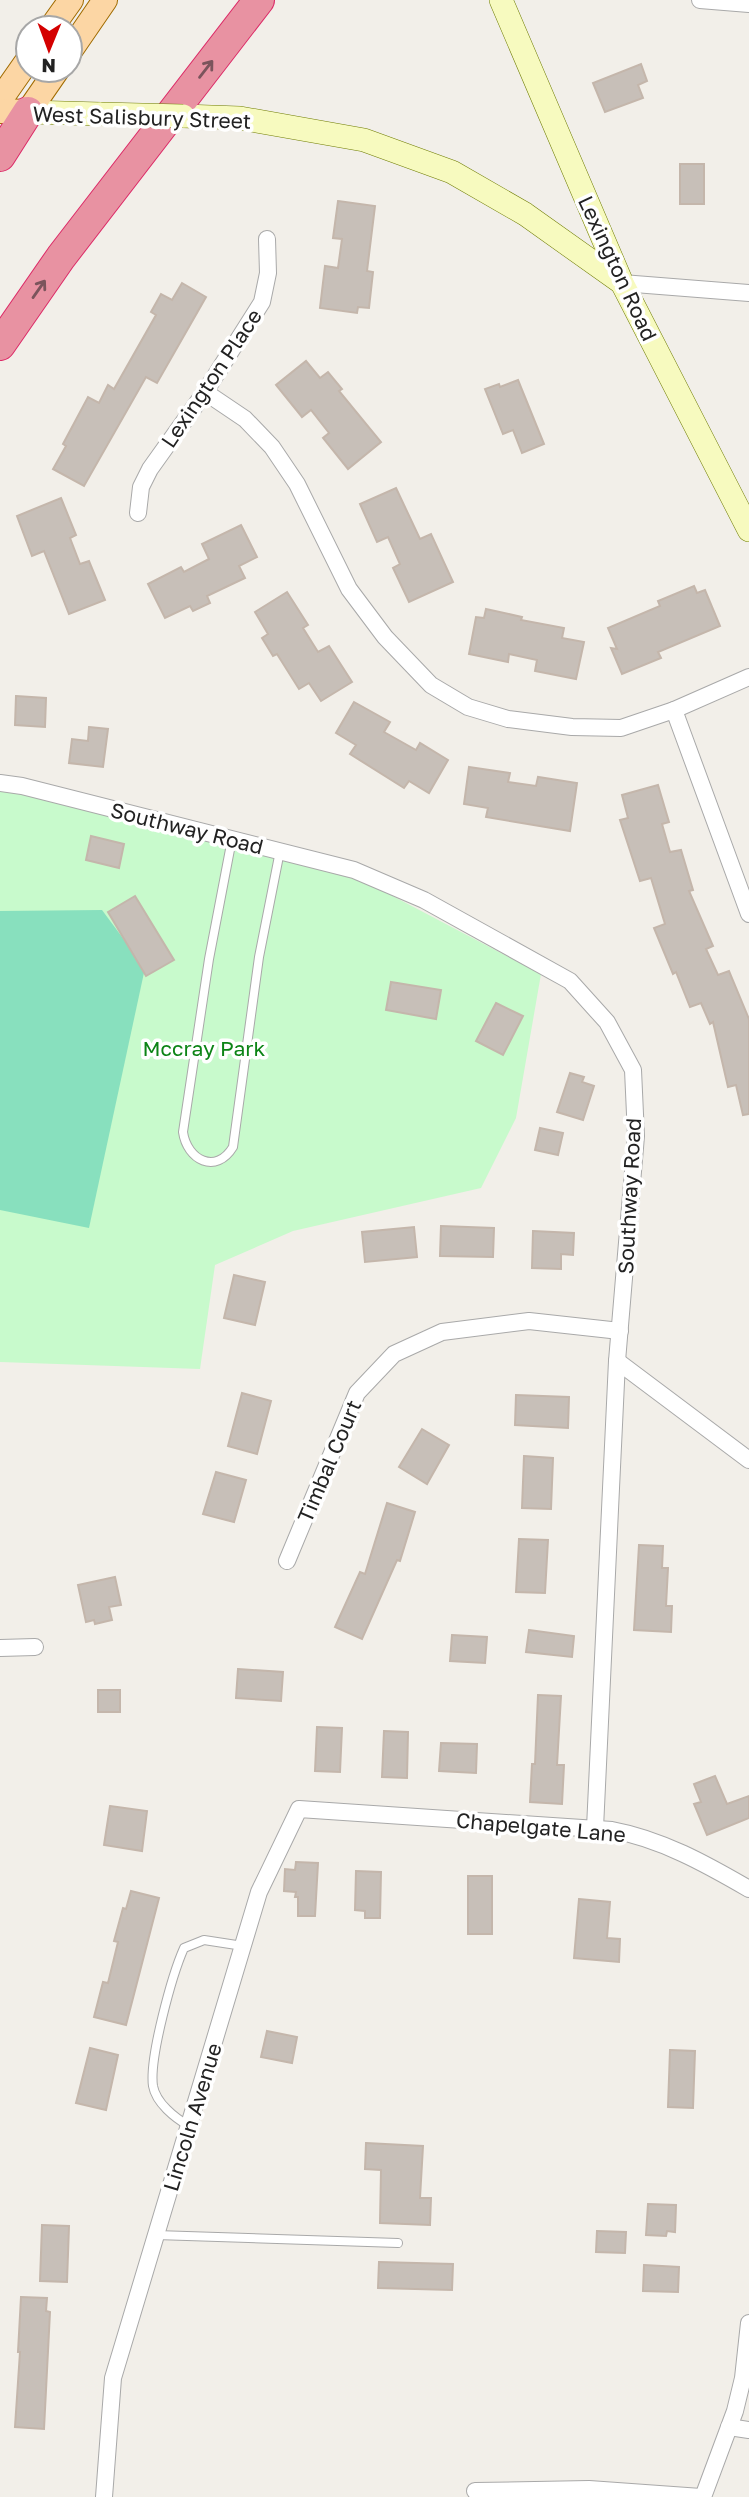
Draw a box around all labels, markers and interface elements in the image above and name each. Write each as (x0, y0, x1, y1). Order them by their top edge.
north arrow (14, 14, 84, 84)
text: N (41, 55, 56, 78)
one-way arrow (198, 60, 213, 79)
street label: West Salisbury Street (32, 100, 252, 134)
street label: Lexington Road (573, 191, 663, 345)
one-way arrow (32, 280, 46, 299)
street label: Lexington Place (155, 304, 267, 452)
street label: Southway Road (108, 796, 266, 860)
park label: Mccray Park (143, 1035, 266, 1061)
street label: Southway Road (612, 1117, 646, 1275)
street label: Timbal Court (292, 1396, 366, 1526)
street label: Chapelgate Lane (455, 1807, 627, 1847)
street label: Lincoln Avenue (157, 2040, 227, 2194)

